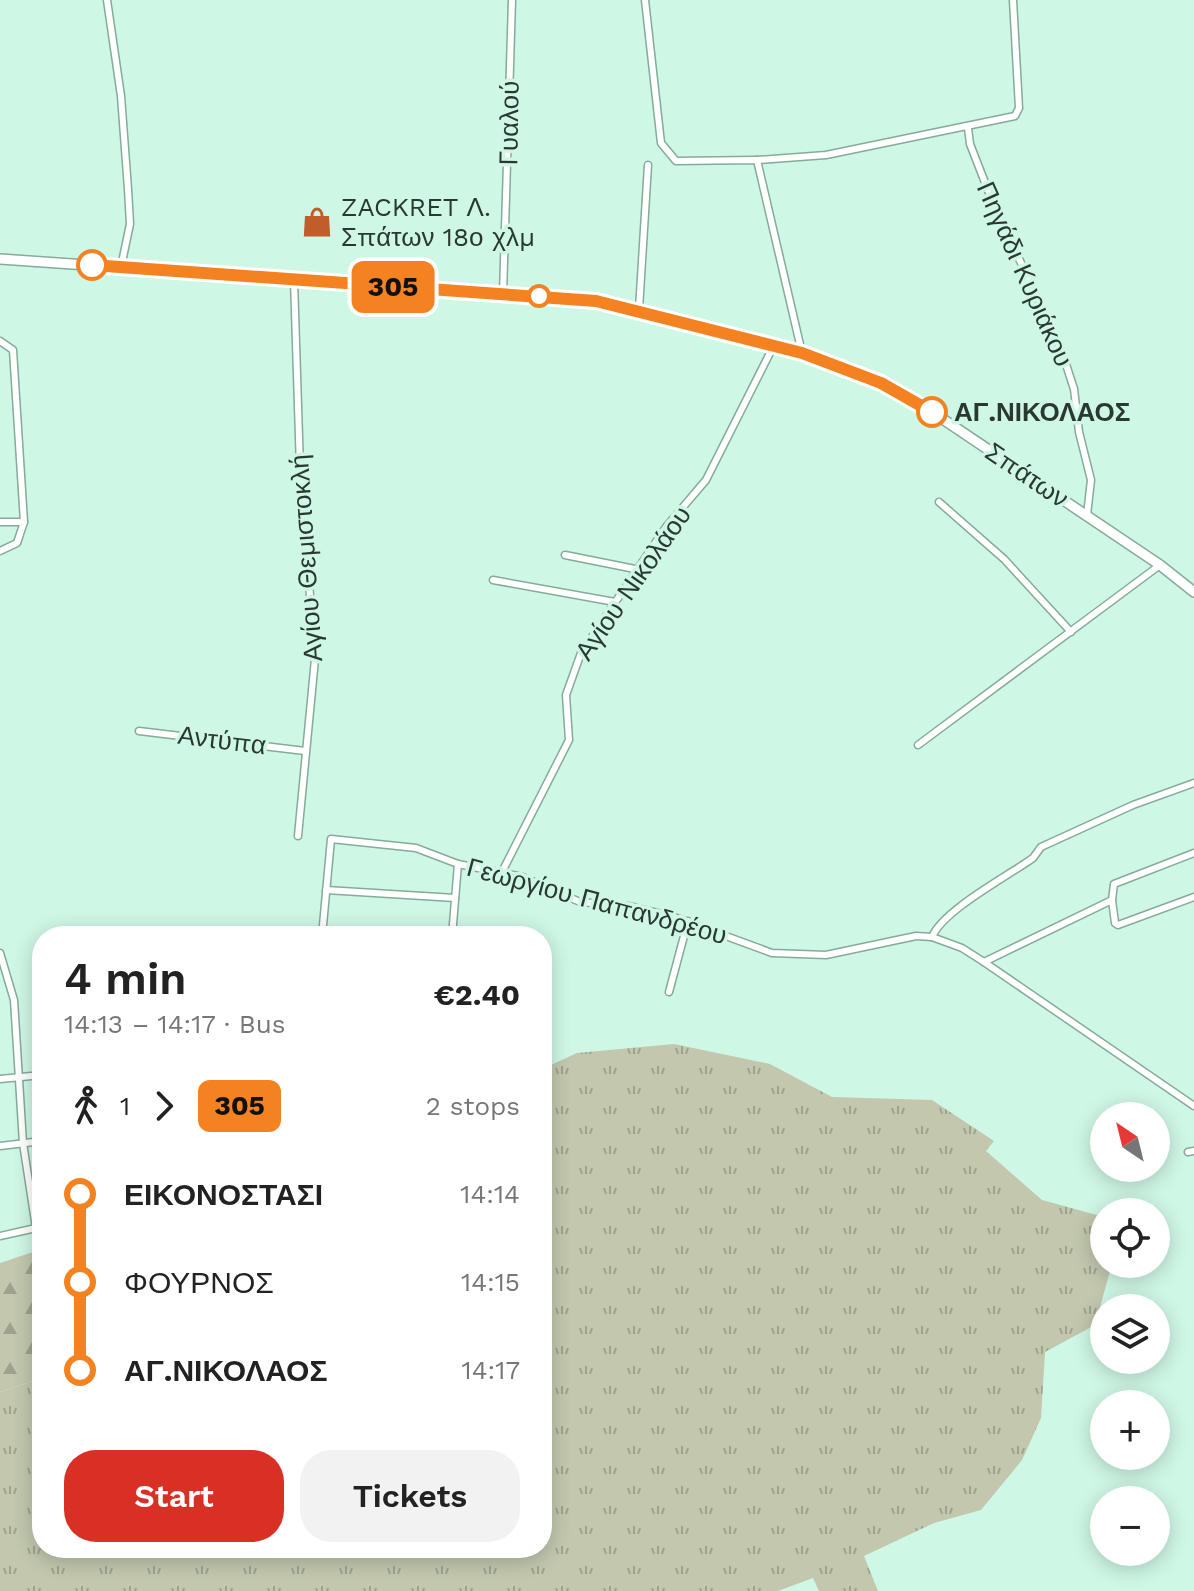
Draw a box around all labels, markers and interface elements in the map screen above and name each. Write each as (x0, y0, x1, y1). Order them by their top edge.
street label: Γυαλού (493, 80, 525, 166)
street label: Πηγάδι Κυριάκου (971, 177, 1079, 371)
place label: ZACKRET Λ. Σπάτων 18ο χλμ (341, 192, 535, 252)
shop icon: ZACKRET Λ. Σπάτων 18ο χλμ (300, 205, 334, 239)
unlabelled marker (77, 250, 107, 280)
line badge: 305 (347, 261, 439, 313)
text: 305 (368, 270, 418, 303)
unlabelled marker (528, 285, 550, 307)
marker: ΑΓ.ΝΙΚΟΛΑΟΣ (917, 397, 947, 427)
place label: ΑΓ.ΝΙΚΟΛΑΟΣ (954, 397, 1130, 427)
street label: Σπάτων (980, 436, 1074, 514)
street label: Αγίου Θεμιστοκλή (284, 453, 328, 663)
street label: Αγίου Νικολάου (569, 500, 697, 666)
street label: Αντύπα (176, 720, 268, 760)
street label: Γεωργίου Παπανδρέου (464, 852, 730, 950)
text: 4 min (64, 953, 187, 1005)
text: €2.40 (434, 977, 520, 1012)
text: 14:13 – 14:17 · Bus (64, 1009, 286, 1039)
icon: walk (64, 1084, 108, 1128)
icon: forward (142, 1084, 186, 1128)
text: 305 (214, 1089, 265, 1122)
text: 1 (120, 1091, 130, 1121)
text: 2 stops (426, 1091, 520, 1121)
north arrow (1090, 1102, 1170, 1182)
map controls (1090, 1102, 1170, 1566)
text: ΕΙΚΟΝΟΣΤΑΣΙ (124, 1177, 323, 1212)
text: 14:14 (460, 1179, 520, 1209)
button: locate (1090, 1198, 1170, 1278)
text: ΦΟΥΡΝΟΣ (124, 1265, 274, 1300)
text: 14:15 (461, 1267, 520, 1297)
button: layers (1090, 1294, 1170, 1374)
text: ΑΓ.ΝΙΚΟΛΑΟΣ (124, 1353, 327, 1388)
text: 14:17 (462, 1355, 520, 1385)
button: + (1090, 1390, 1170, 1470)
button: Start (64, 1450, 284, 1542)
button: Tickets (300, 1450, 520, 1542)
button: − (1090, 1486, 1170, 1566)

